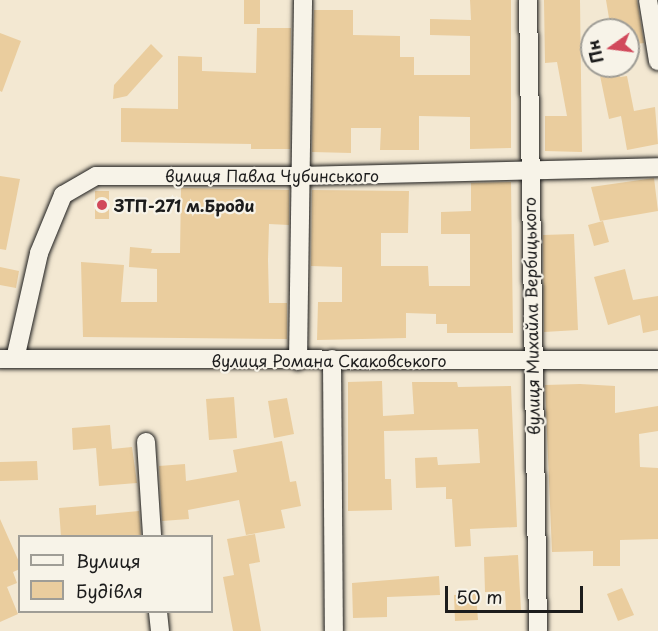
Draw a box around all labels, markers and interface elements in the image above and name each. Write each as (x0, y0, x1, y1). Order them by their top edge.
north arrow (580, 18, 640, 78)
text: Пн (580, 38, 609, 66)
street label: вулиця Павла Чубинського (165, 165, 379, 185)
place label: ЗТП-271 м.Броди (114, 195, 254, 215)
street label: вулиця Михайла Вербицького (519, 196, 543, 436)
marker: ЗТП-271 м.Броди (95, 198, 109, 212)
street label: вулиця Романа Скаковського (211, 350, 447, 370)
legend (18, 535, 213, 613)
text: Вулиця (76, 547, 141, 574)
scale bar (448, 574, 586, 612)
text: Будівля (76, 577, 143, 604)
text: 50 m (456, 583, 503, 610)

